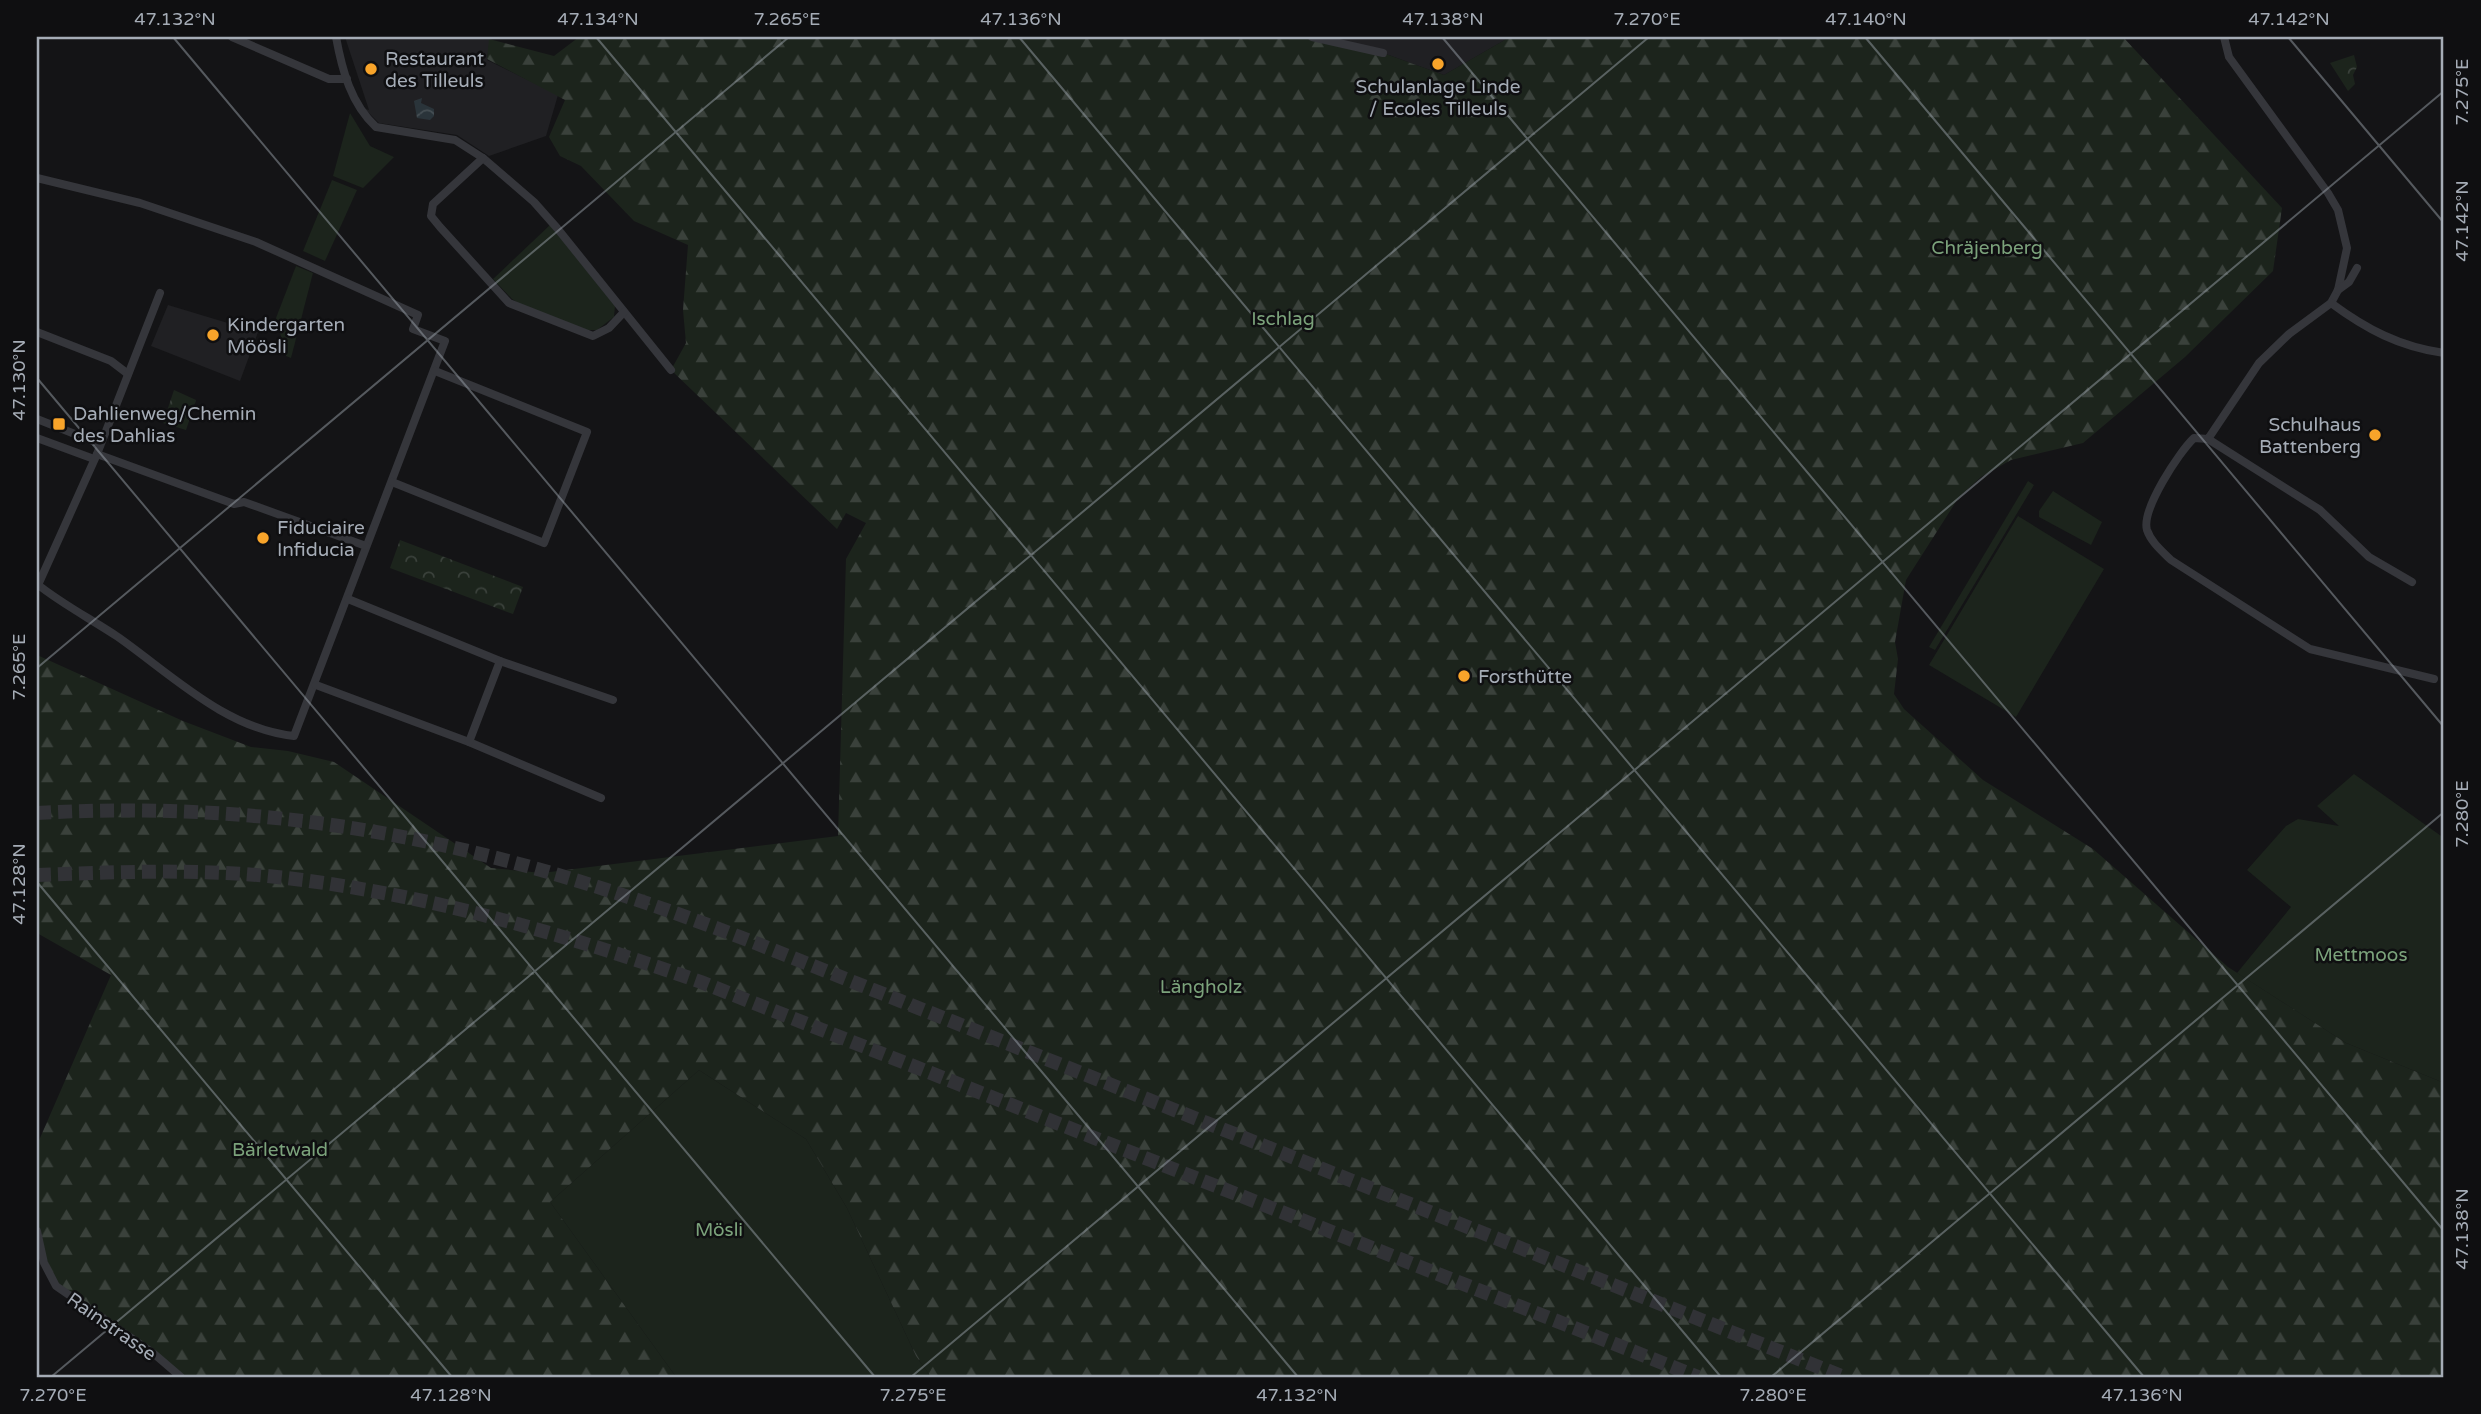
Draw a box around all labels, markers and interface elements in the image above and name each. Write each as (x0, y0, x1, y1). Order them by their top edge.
text: 47.132°N (134, 8, 216, 30)
text: 47.134°N (557, 8, 639, 30)
text: 7.265°E (754, 8, 820, 30)
text: 47.136°N (980, 8, 1062, 30)
text: 47.138°N (1402, 8, 1484, 30)
text: 7.270°E (1613, 8, 1681, 30)
text: 47.140°N (1825, 8, 1907, 30)
text: 47.142°N (2248, 8, 2330, 30)
place label: Restaurant des Tilleuls (385, 48, 484, 92)
marker: Schulanlage Linde / Ecoles Tilleuls (1430, 56, 1446, 72)
text: 7.275°E (2451, 59, 2473, 125)
marker: Restaurant des Tilleuls (363, 61, 379, 77)
place label: Schulanlage Linde / Ecoles Tilleuls (1356, 76, 1520, 120)
text: 47.142°N (2451, 180, 2473, 262)
park label: Chräjenberg (1931, 237, 2043, 259)
park label: Ischlag (1251, 308, 1315, 330)
place label: Kindergarten Möösli (227, 314, 345, 358)
marker: Kindergarten Möösli (205, 327, 221, 343)
text: 47.130°N (8, 339, 30, 421)
place label: Dahlienweg/Chemin des Dahlias (73, 403, 256, 447)
place label: Schulhaus Battenberg (2259, 414, 2361, 458)
marker: Dahlienweg/Chemin des Dahlias (51, 416, 67, 432)
marker: Schulhaus Battenberg (2367, 427, 2383, 443)
place label: Fiduciaire Infiducia (277, 517, 365, 561)
marker: Fiduciaire Infiducia (255, 530, 271, 546)
text: 7.265°E (8, 634, 30, 700)
place label: Forsthütte (1478, 666, 1572, 688)
marker: Forsthütte (1456, 668, 1472, 684)
text: 7.280°E (2451, 780, 2473, 848)
text: 47.128°N (8, 843, 30, 925)
park label: Mettmoos (2314, 944, 2408, 966)
park label: Längholz (1160, 976, 1242, 998)
park label: Bärletwald (232, 1139, 328, 1161)
text: 47.138°N (2451, 1188, 2473, 1270)
park label: Mösli (695, 1219, 743, 1241)
street label: Rainstrasse (63, 1288, 160, 1366)
text: 7.270°E (19, 1384, 87, 1406)
text: 47.128°N (410, 1384, 492, 1406)
text: 7.275°E (880, 1384, 946, 1406)
text: 47.132°N (1256, 1384, 1338, 1406)
text: 7.280°E (1739, 1384, 1807, 1406)
text: 47.136°N (2101, 1384, 2183, 1406)

